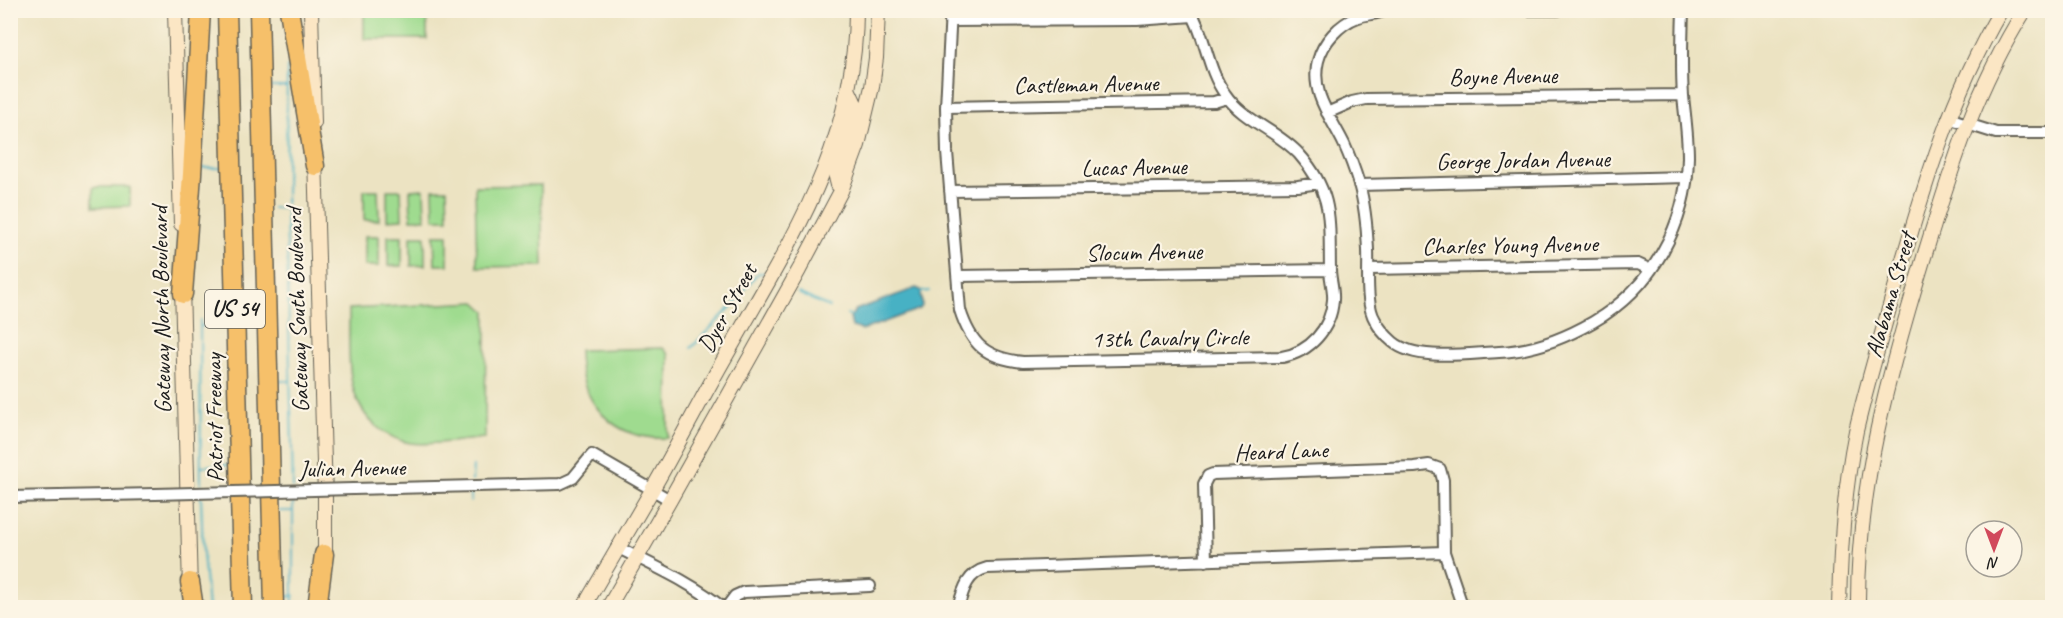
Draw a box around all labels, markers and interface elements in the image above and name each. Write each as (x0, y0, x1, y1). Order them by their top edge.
street label: Boyne Avenue (1449, 60, 1560, 92)
street label: Castleman Avenue (1013, 68, 1161, 100)
street label: George Jordan Avenue (1436, 143, 1612, 177)
street label: Lucas Avenue (1081, 151, 1189, 183)
street label: Gateway North Boulevard (144, 202, 178, 414)
street label: Gateway South Boulevard (278, 204, 316, 413)
street label: Alabama Street (1858, 226, 1923, 361)
street label: Charles Young Avenue (1422, 228, 1600, 262)
street label: Slocum Avenue (1086, 236, 1205, 268)
street label: Dyer Street (690, 257, 765, 358)
road number: US 54 (205, 290, 265, 328)
street label: 13th Cavalry Circle (1091, 322, 1251, 354)
street label: Patriot Freeway (198, 351, 230, 483)
street label: Heard Lane (1234, 434, 1330, 468)
street label: Julian Avenue (298, 452, 408, 484)
north arrow (1964, 519, 2024, 579)
text: N (1986, 553, 1999, 573)

